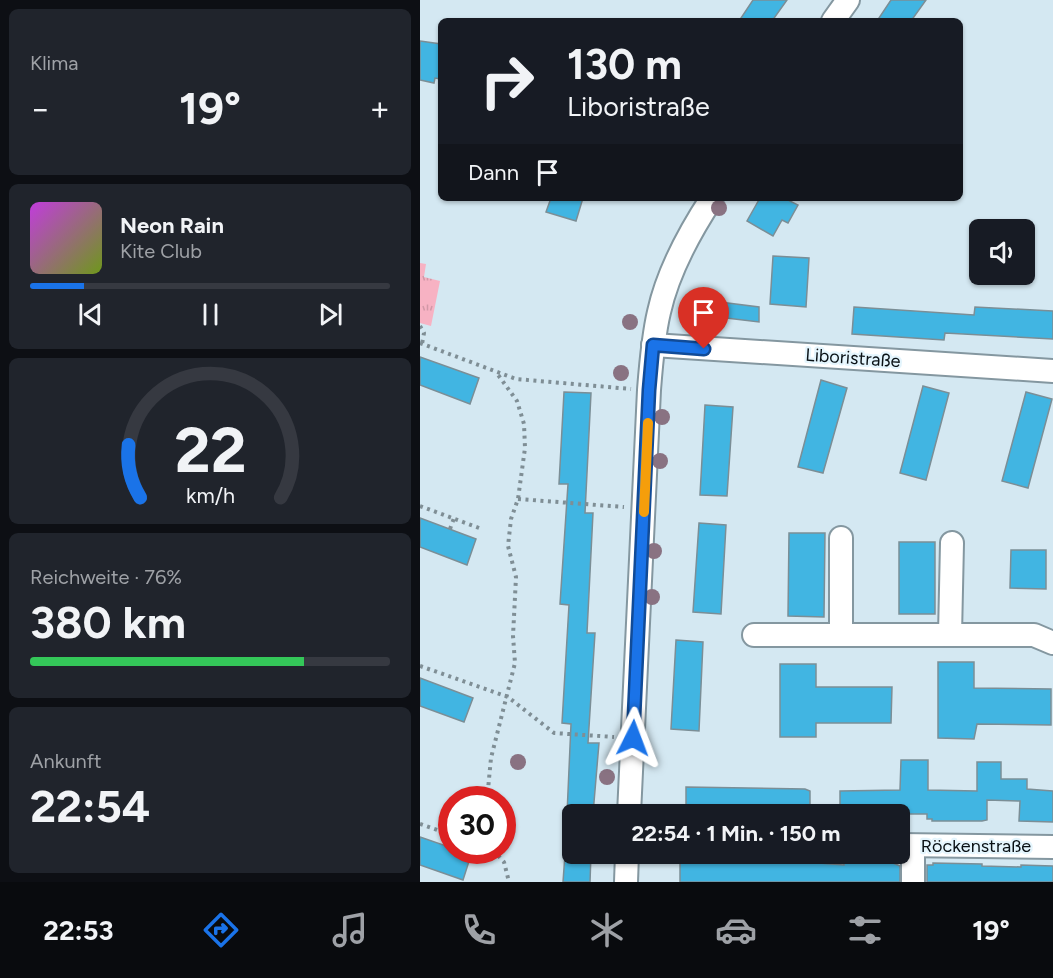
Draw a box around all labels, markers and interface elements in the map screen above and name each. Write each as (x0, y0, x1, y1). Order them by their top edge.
text: 130 m (567, 39, 682, 90)
icon: right (468, 42, 546, 120)
text: Klima (30, 51, 78, 75)
text: 19° (179, 81, 241, 135)
text: − (30, 89, 51, 128)
text: + (369, 89, 390, 128)
text: Liboristraße (567, 90, 710, 123)
icon: arrive (531, 156, 564, 189)
text: Dann (468, 159, 519, 186)
text: Neon Rain (120, 212, 224, 239)
map controls (969, 219, 1035, 285)
button: sound (969, 219, 1035, 285)
text: Kite Club (120, 239, 202, 263)
pin (678, 287, 729, 349)
icon: arrive (687, 296, 720, 329)
icon: previous (74, 298, 107, 331)
icon: pause (194, 298, 227, 331)
icon: next (314, 298, 347, 331)
street label: Liboristraße (805, 344, 901, 372)
text: 22 (174, 413, 246, 488)
text: km/h (186, 483, 234, 508)
text: Reichweite · 76% (30, 565, 182, 589)
text: 380 km (30, 595, 186, 649)
position arrow (601, 706, 665, 770)
text: Ankunft (30, 749, 102, 773)
text: 22:54 (30, 779, 150, 833)
speed limit sign: 30 (438, 786, 516, 864)
text: 22:54 · 1 Min. · 150 m (631, 820, 841, 847)
street label: Röckenstraße (921, 835, 1031, 857)
icon: directions (200, 909, 242, 951)
icon: music (329, 909, 371, 951)
icon: phone (458, 909, 500, 951)
icon: climate (586, 909, 628, 951)
icon: car (715, 909, 757, 951)
icon: filters (844, 909, 886, 951)
text: 22:53 (43, 914, 113, 947)
text: 19° (972, 914, 1010, 947)

